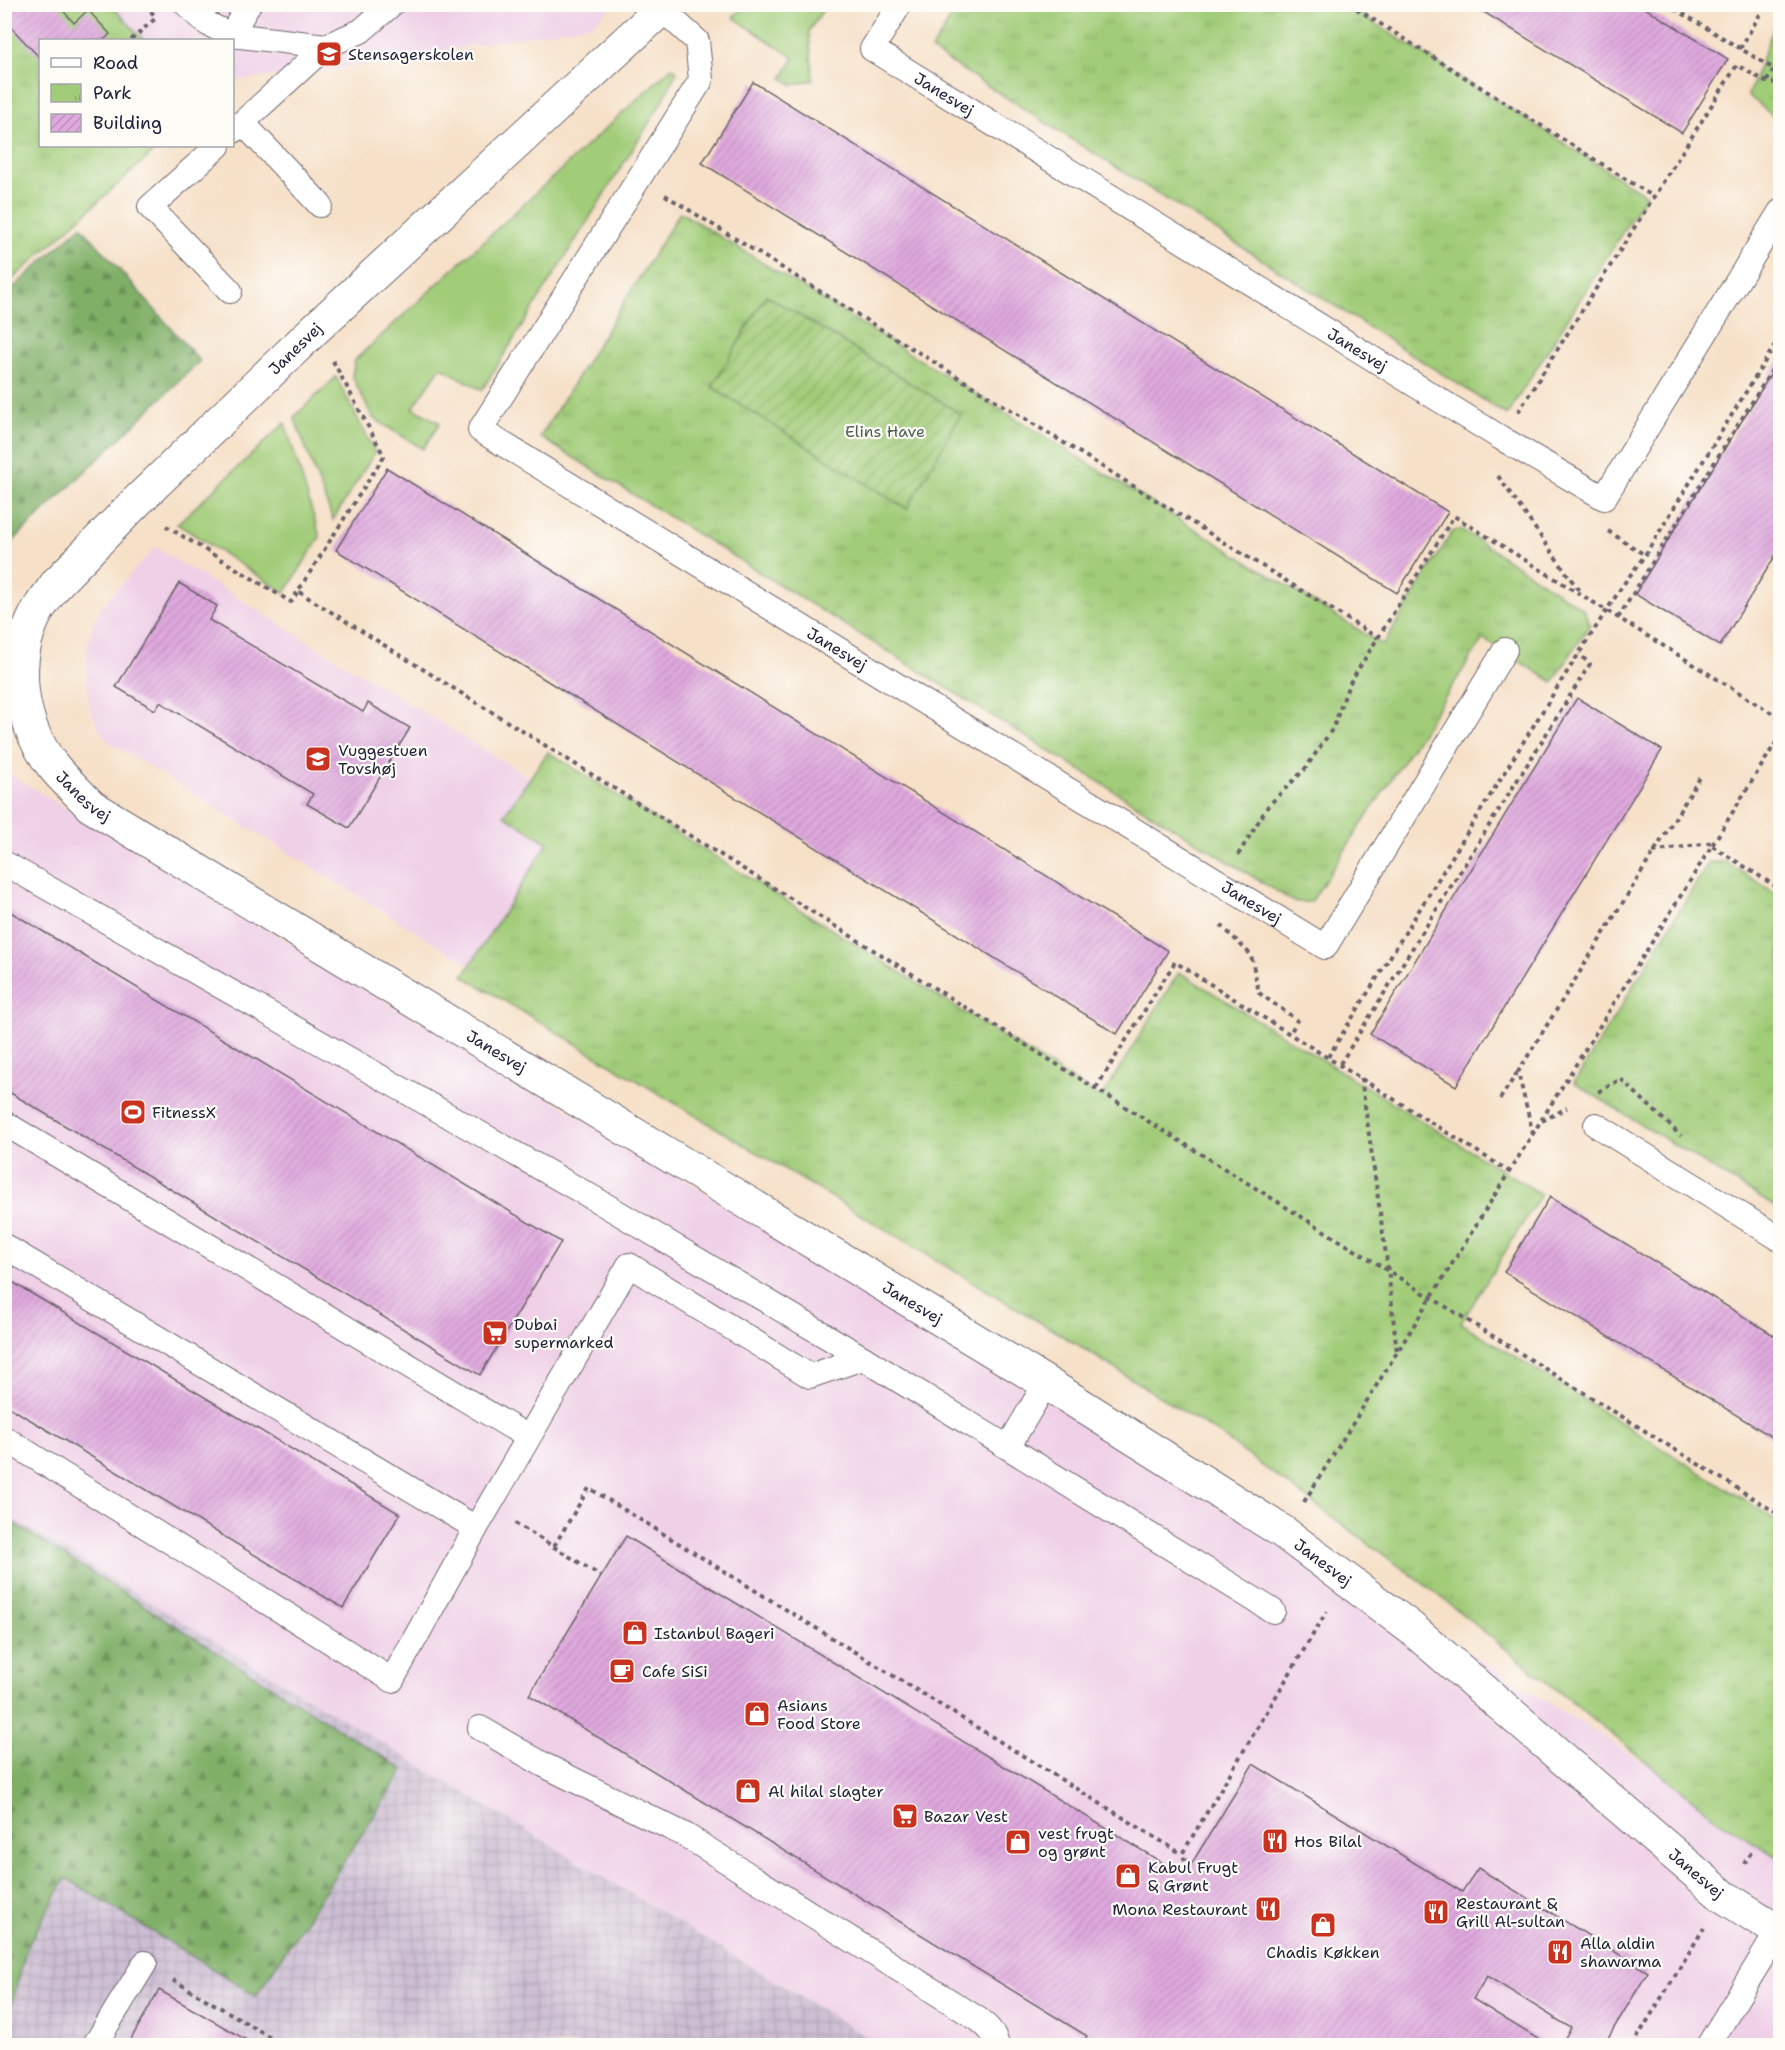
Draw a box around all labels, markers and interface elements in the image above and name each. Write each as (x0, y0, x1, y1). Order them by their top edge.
legend (39, 39, 234, 147)
school or university icon: Stensagerskolen (314, 39, 344, 69)
place label: Stensagerskolen (348, 44, 474, 65)
text: Road (93, 51, 138, 75)
street label: Janesvej (910, 68, 978, 121)
text: Park (93, 81, 132, 105)
text: Building (93, 111, 162, 135)
street label: Janesvej (264, 318, 327, 379)
street label: Janesvej (1323, 323, 1391, 376)
park label: Elins Have (845, 421, 925, 442)
street label: Janesvej (803, 622, 871, 675)
place label: Vuggestuen Tovshøj (338, 740, 428, 779)
school or university icon: Vuggestuen Tovshøj (303, 744, 333, 774)
street label: Janesvej (51, 767, 115, 827)
street label: Janesvej (1217, 876, 1285, 929)
street label: Janesvej (462, 1025, 531, 1078)
sports icon: FitnessX (118, 1097, 148, 1127)
place label: FitnessX (152, 1102, 216, 1123)
street label: Janesvej (878, 1277, 946, 1329)
place label: Dubai supermarked (514, 1314, 614, 1353)
supermarket icon: Dubai supermarked (480, 1318, 510, 1348)
street label: Janesvej (1290, 1534, 1356, 1591)
shop icon: Istanbul Bageri (620, 1618, 650, 1648)
place label: Istanbul Bageri (654, 1623, 775, 1644)
cafe icon: Cafe SiSi (607, 1656, 637, 1686)
place label: Cafe SiSi (642, 1661, 708, 1682)
place label: Asians Food Store (777, 1695, 861, 1734)
shop icon: Asians Food Store (742, 1699, 772, 1729)
shop icon: Al hilal slagter (733, 1776, 763, 1806)
place label: Al hilal slagter (768, 1781, 884, 1802)
supermarket icon: Bazar Vest (890, 1801, 920, 1831)
place label: Bazar Vest (924, 1806, 1008, 1827)
place label: vest frugt og grønt (1038, 1823, 1114, 1862)
restaurant icon: Hos Bilal (1260, 1826, 1290, 1856)
shop icon: vest frugt og grønt (1003, 1827, 1033, 1857)
place label: Hos Bilal (1294, 1831, 1362, 1852)
street label: Janesvej (1664, 1844, 1728, 1903)
place label: Kabul Frugt & Grønt (1148, 1857, 1238, 1896)
shop icon: Kabul Frugt & Grønt (1113, 1861, 1143, 1891)
place label: Restaurant & Grill Al-sultan (1456, 1893, 1565, 1932)
restaurant icon: Mona Restaurant (1253, 1894, 1283, 1924)
restaurant icon: Restaurant & Grill Al-sultan (1421, 1897, 1451, 1927)
place label: Mona Restaurant (1112, 1899, 1248, 1920)
shop icon: Chadis Køkken (1308, 1910, 1338, 1940)
place label: Alla aldin shawarma (1580, 1933, 1661, 1972)
restaurant icon: Alla aldin shawarma (1545, 1937, 1575, 1967)
place label: Chadis Køkken (1266, 1942, 1380, 1963)

